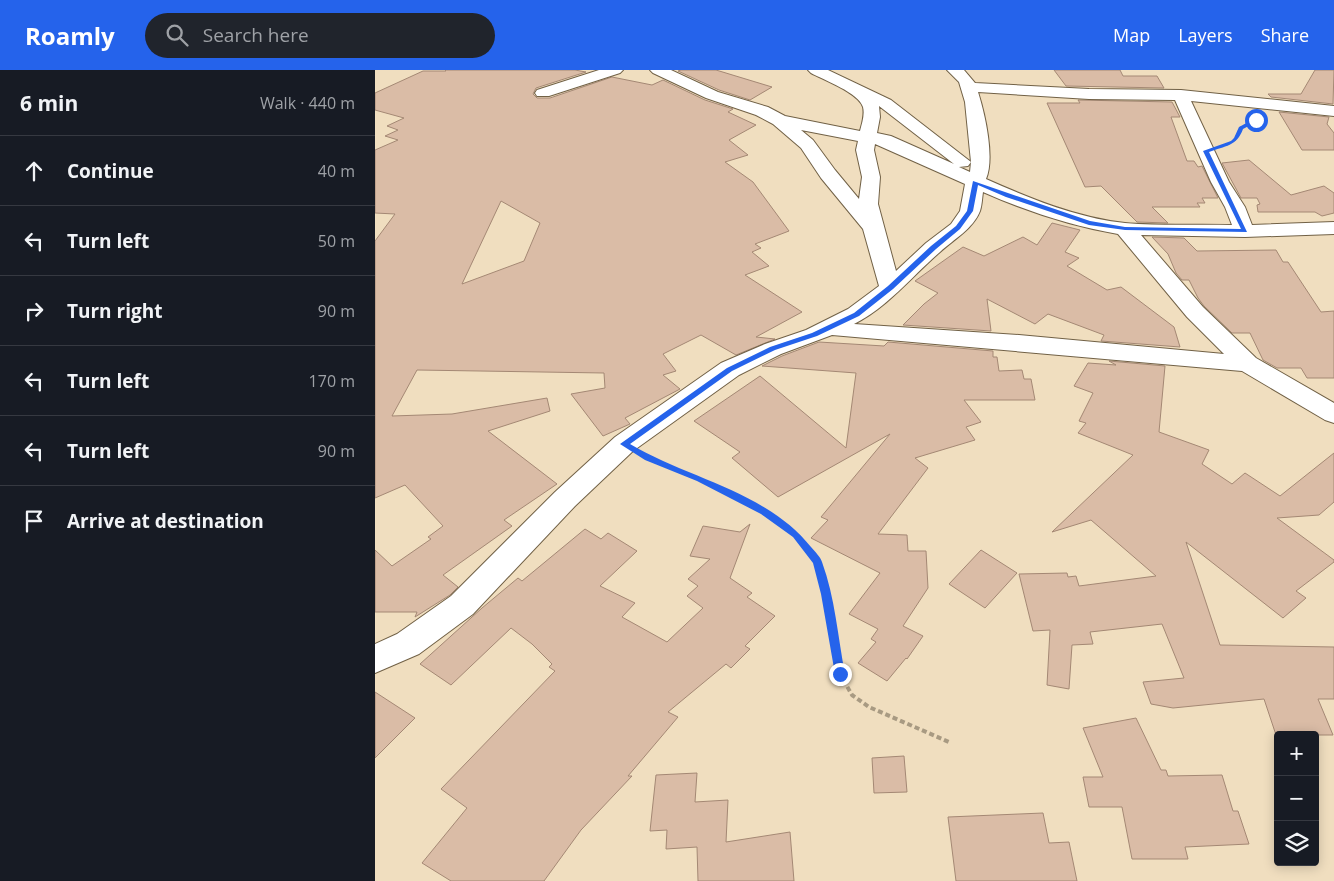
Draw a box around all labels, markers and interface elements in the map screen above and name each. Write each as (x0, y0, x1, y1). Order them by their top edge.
search box (145, 13, 495, 58)
text: Roamly (25, 19, 115, 52)
icon: search (163, 21, 191, 49)
text: Search here (203, 22, 309, 48)
text: Map (1113, 23, 1150, 47)
text: Layers (1178, 23, 1233, 47)
text: Share (1261, 23, 1309, 47)
text: 6 min (20, 89, 78, 117)
text: Walk · 440 m (260, 92, 355, 114)
route start (1245, 109, 1268, 132)
icon: ahead (20, 157, 48, 185)
text: Continue (67, 158, 154, 184)
text: 40 m (318, 160, 355, 182)
icon: left (20, 227, 48, 255)
text: Turn left (67, 228, 149, 254)
text: 50 m (318, 230, 355, 252)
icon: right (20, 297, 48, 325)
text: Turn right (67, 298, 162, 324)
text: 90 m (318, 300, 355, 322)
icon: left (20, 367, 48, 395)
text: Turn left (67, 368, 149, 394)
text: 170 m (309, 370, 355, 392)
icon: left (20, 437, 48, 465)
text: Turn left (67, 438, 149, 464)
text: 90 m (318, 440, 355, 462)
icon: arrive (20, 507, 48, 535)
text: Arrive at destination (67, 508, 264, 534)
route end (829, 663, 852, 686)
map controls (1274, 731, 1319, 866)
button: + (1274, 731, 1319, 776)
button: − (1274, 776, 1319, 821)
button: layers (1274, 821, 1319, 866)

